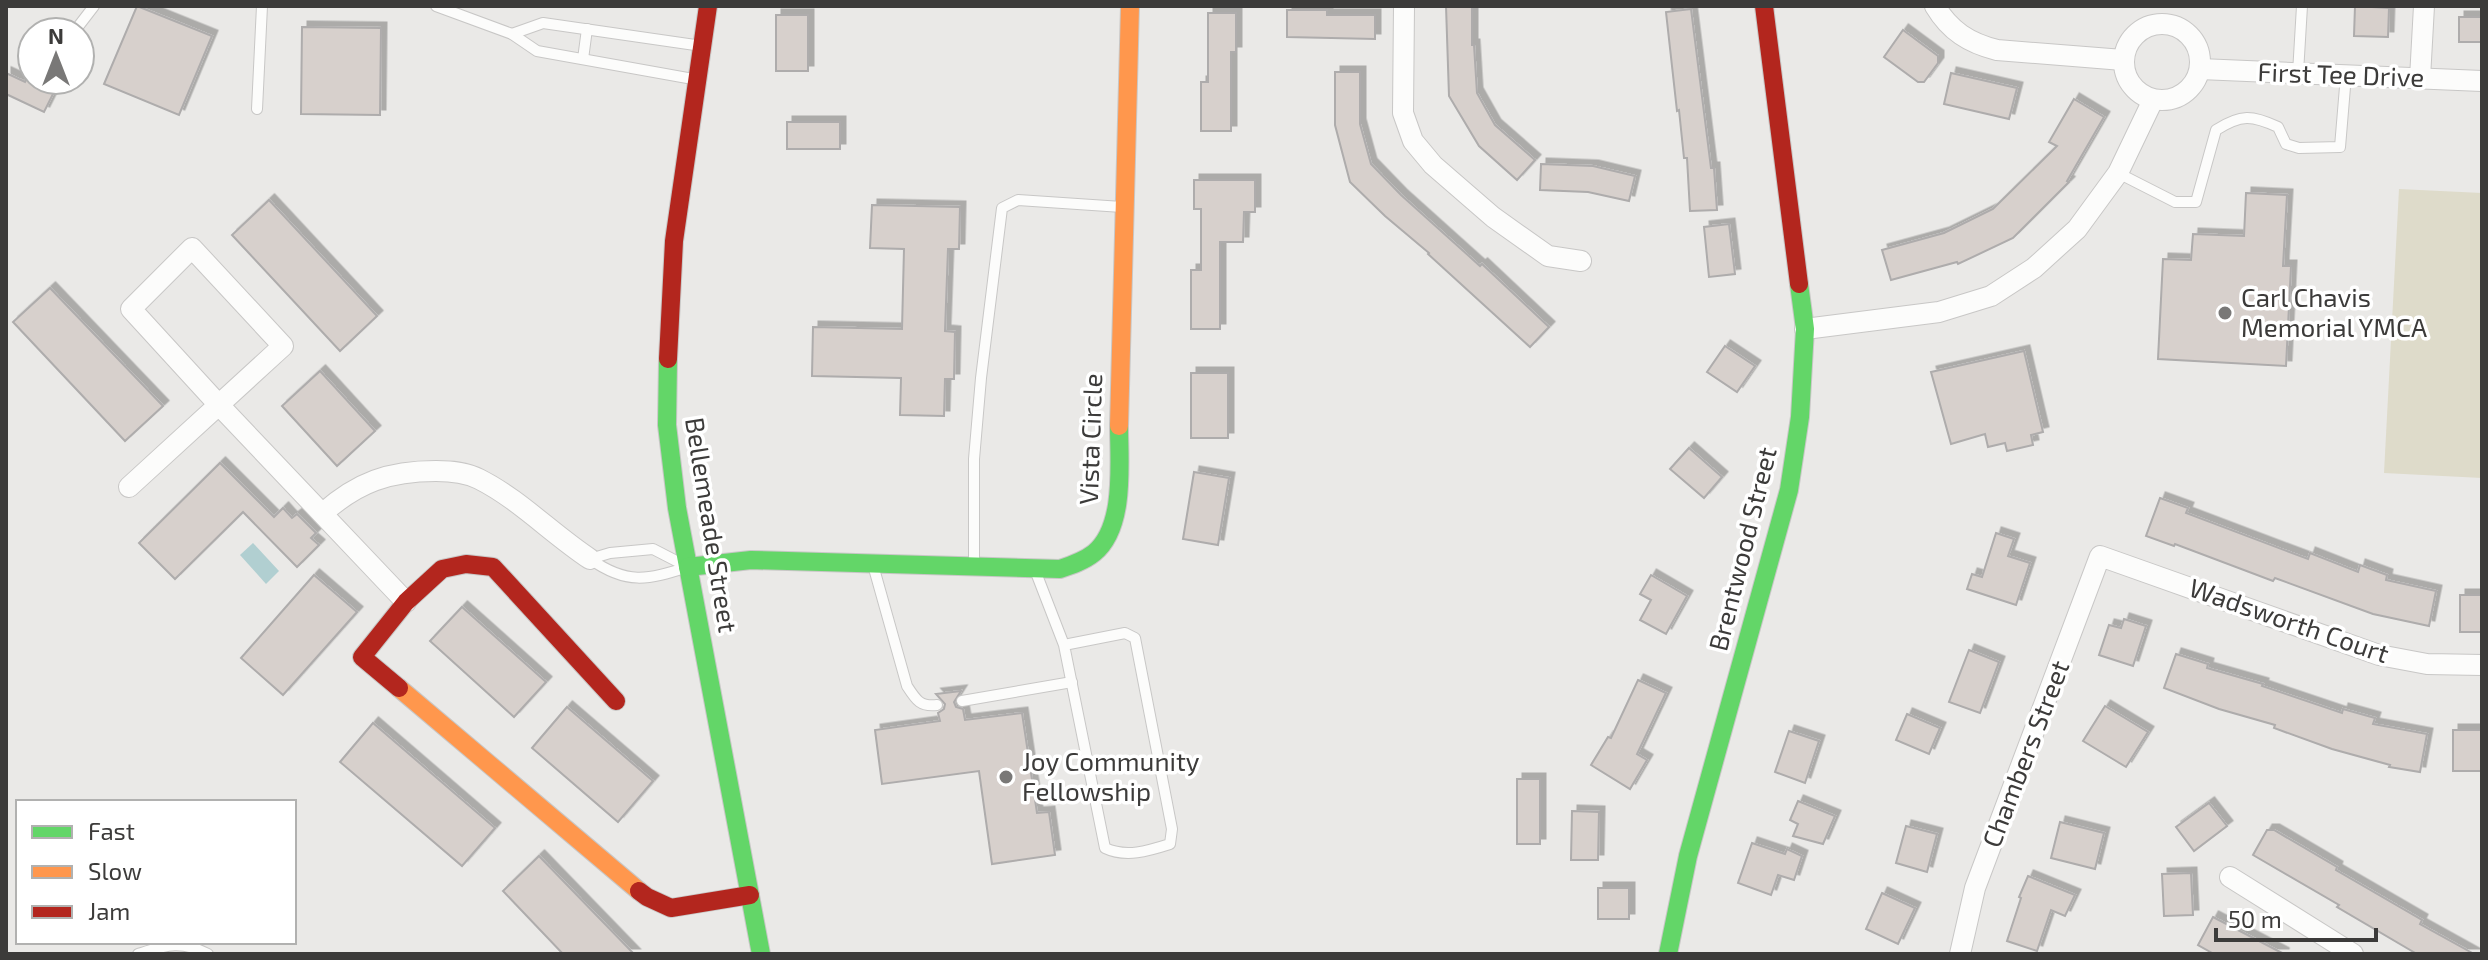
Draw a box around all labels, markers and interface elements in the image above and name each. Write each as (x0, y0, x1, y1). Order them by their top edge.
north arrow (16, 16, 96, 96)
text: N (48, 22, 64, 48)
street label: First Tee Drive (2257, 55, 2425, 92)
place label: Carl Chavis Memorial YMCA (2241, 281, 2427, 342)
marker: Carl Chavis Memorial YMCA (2216, 304, 2234, 322)
street label: Vista Circle (1072, 373, 1107, 505)
street label: Bellemeade Street (680, 415, 745, 635)
street label: Brentwood Street (1701, 443, 1782, 654)
street label: Wadsworth Court (2186, 571, 2393, 668)
street label: Chambers Street (1975, 656, 2074, 851)
place label: Joy Community Fellowship (1022, 745, 1200, 806)
marker: Joy Community Fellowship (997, 768, 1015, 786)
legend (16, 800, 296, 944)
text: Fast (88, 816, 135, 845)
text: Slow (88, 856, 142, 885)
scale bar (2216, 892, 2376, 942)
text: Jam (88, 896, 130, 925)
text: 50 m (2228, 904, 2282, 933)

